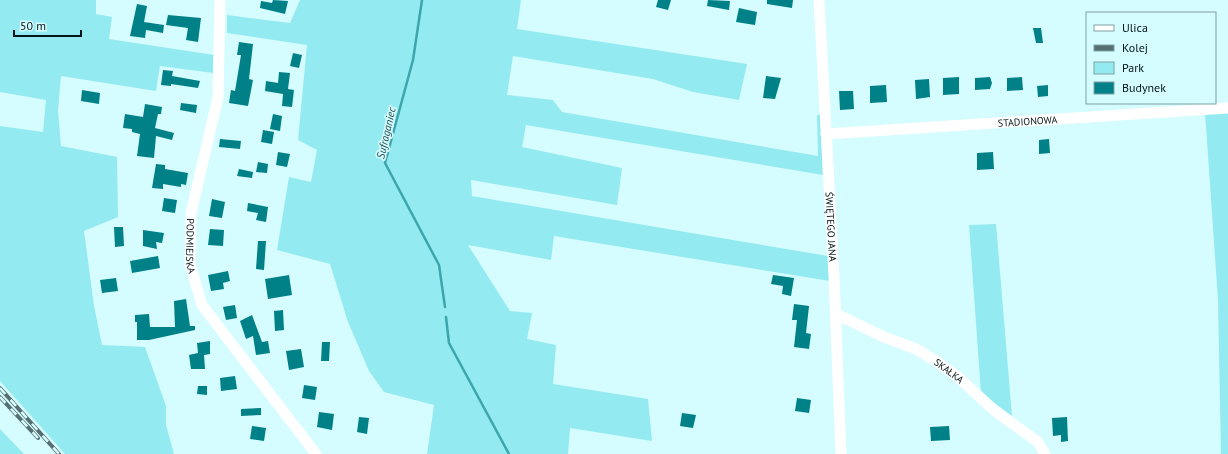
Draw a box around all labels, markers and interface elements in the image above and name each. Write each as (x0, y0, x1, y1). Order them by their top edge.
scale bar (14, 12, 81, 38)
legend (1086, 12, 1216, 104)
text: 50 m (20, 18, 46, 33)
text: Ulica (1122, 20, 1148, 35)
text: Kolej (1122, 40, 1148, 55)
text: Park (1122, 60, 1144, 75)
text: Budynek (1122, 80, 1166, 95)
water label: Sufraganiec (373, 106, 399, 160)
street label: STADIONOWA (997, 113, 1058, 130)
street label: ŚWIĘTEGO JANA (822, 191, 839, 262)
street label: PODMIEJSKA (183, 218, 198, 275)
street label: SKAŁKA (931, 356, 967, 386)

